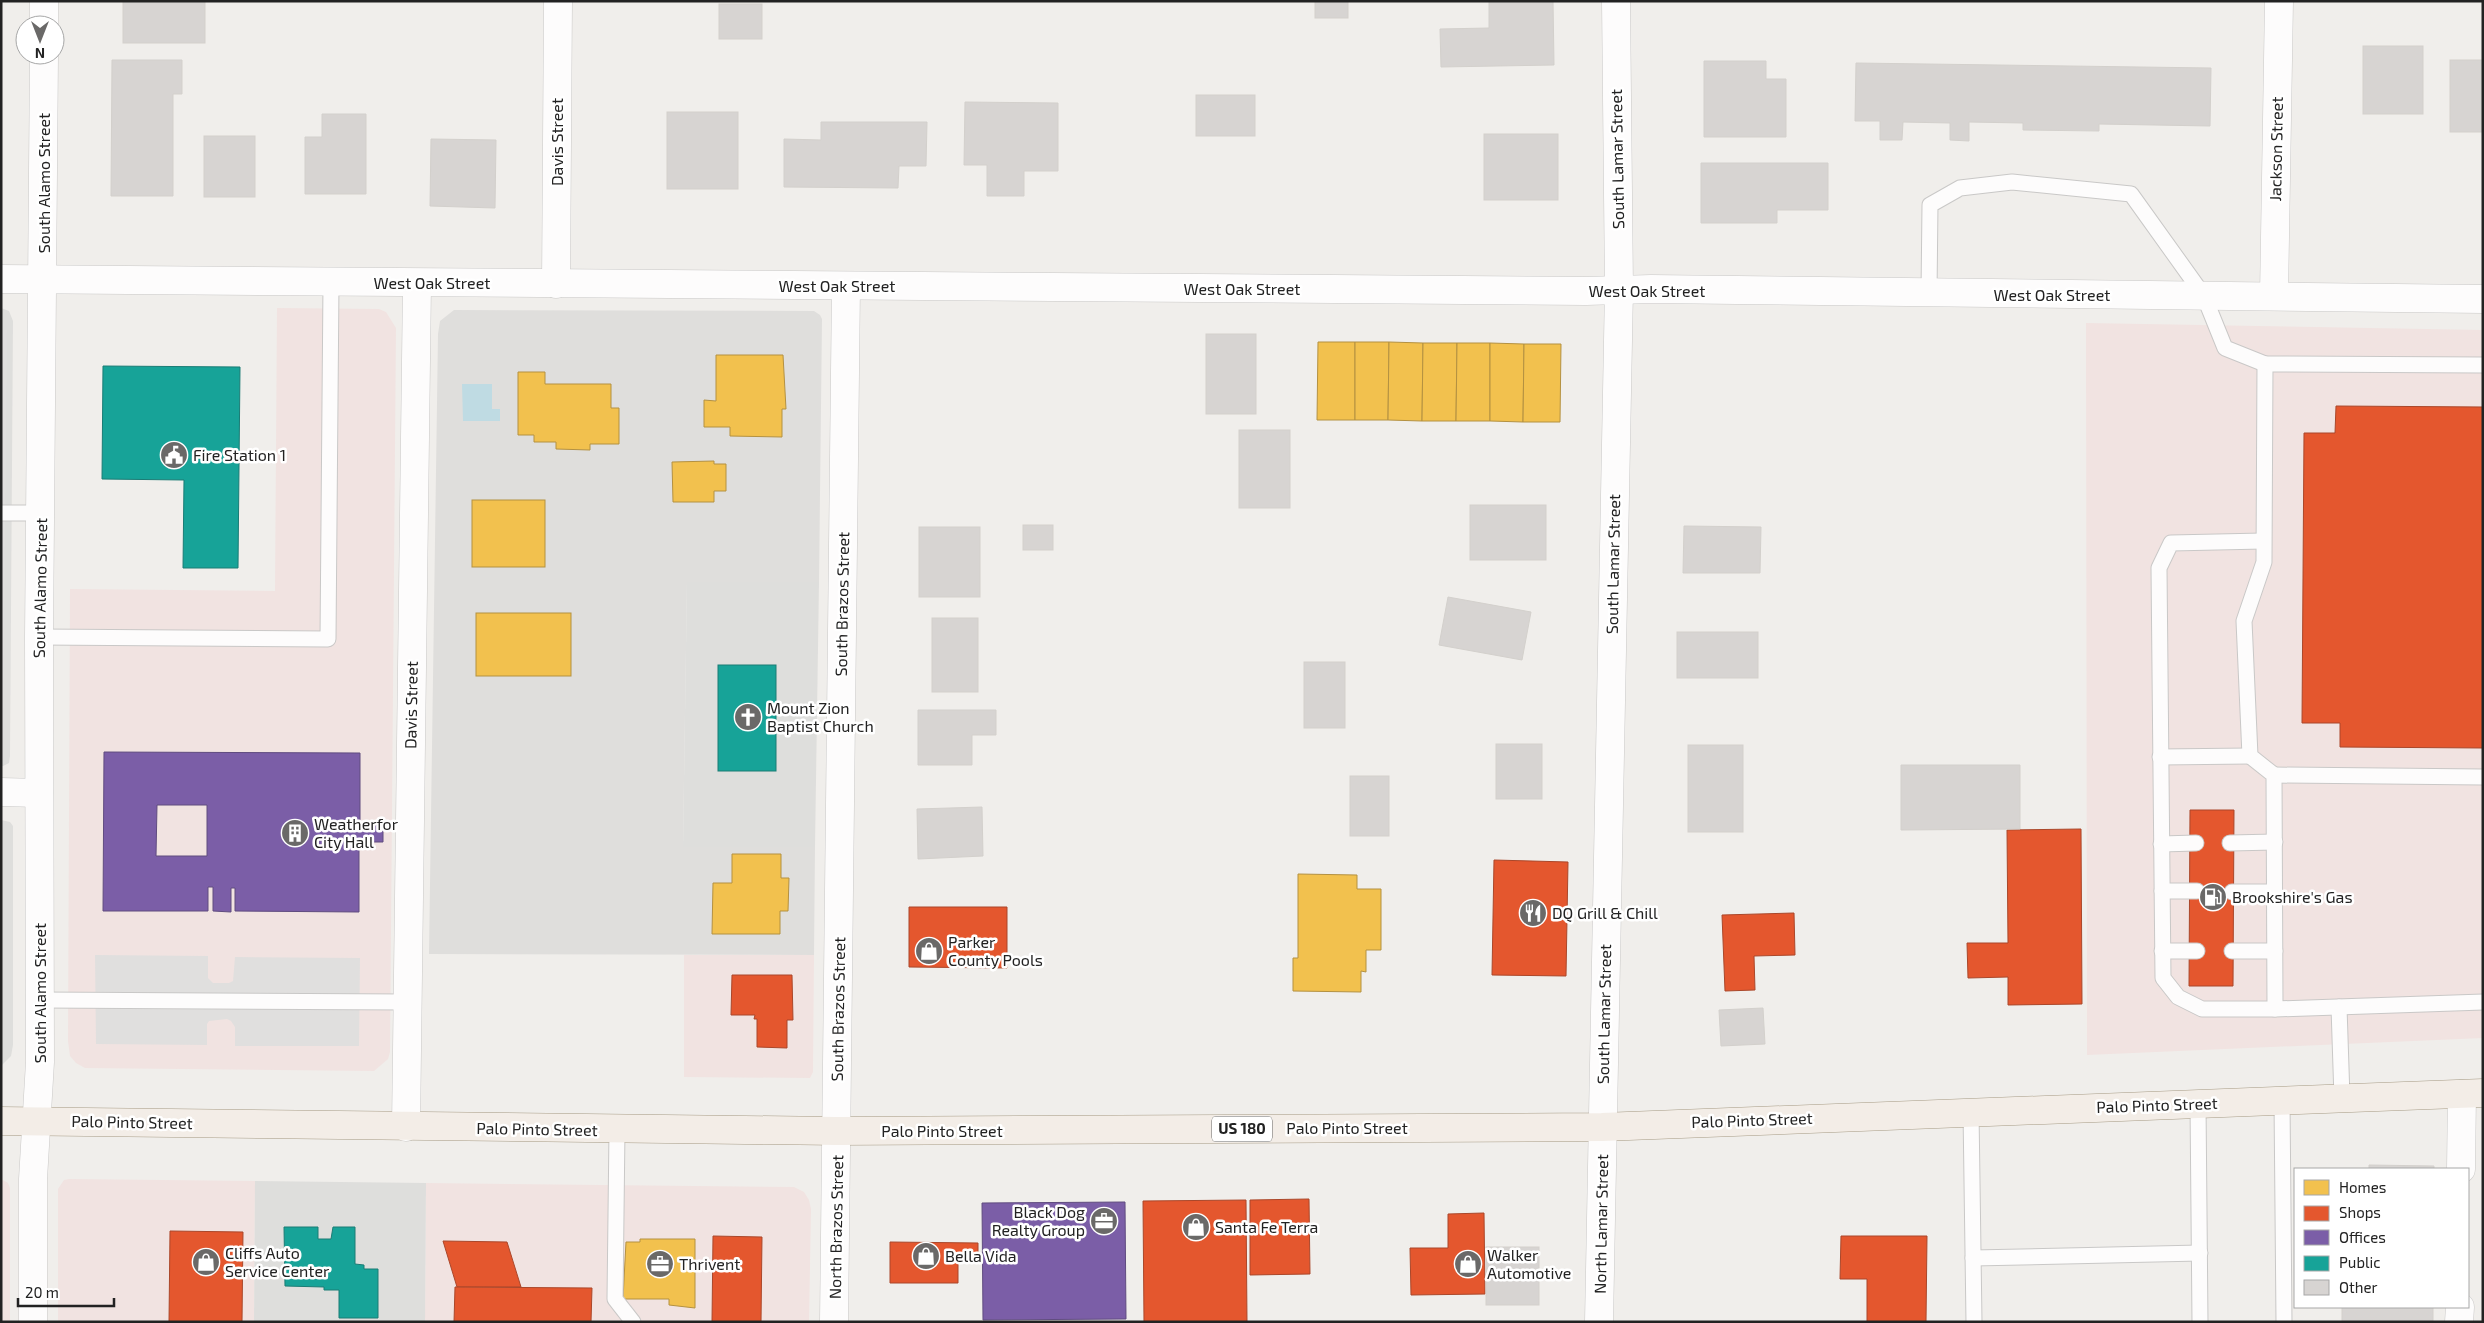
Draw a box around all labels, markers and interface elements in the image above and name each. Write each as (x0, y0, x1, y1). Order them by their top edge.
north arrow (15, 15, 65, 65)
text: N (35, 45, 45, 62)
street label: South Lamar Street (1606, 89, 1627, 229)
street label: Jackson Street (2265, 96, 2286, 202)
street label: Davis Street (547, 98, 566, 186)
street label: South Alamo Street (34, 113, 53, 253)
street label: West Oak Street (374, 273, 490, 292)
street label: West Oak Street (779, 276, 895, 295)
street label: West Oak Street (1184, 279, 1300, 298)
street label: West Oak Street (1589, 281, 1705, 300)
street label: West Oak Street (1994, 285, 2110, 304)
public building icon: Fire Station 1 (159, 440, 189, 470)
place label: Fire Station 1 (193, 445, 286, 464)
street label: South Lamar Street (1602, 494, 1623, 634)
street label: South Alamo Street (29, 518, 50, 658)
street label: South Brazos Street (831, 532, 852, 676)
street label: Davis Street (400, 661, 421, 749)
place label: Mount Zion Baptist Church (767, 698, 874, 735)
church icon: Mount Zion Baptist Church (733, 702, 763, 732)
place label: Weatherfor City Hall (314, 814, 399, 851)
building icon: Weatherfor City Hall (280, 818, 310, 848)
fuel station icon: Brookshire's Gas (2198, 882, 2228, 912)
place label: Brookshire's Gas (2232, 887, 2353, 906)
restaurant icon: DQ Grill & Chill (1518, 898, 1548, 928)
place label: DQ Grill & Chill (1552, 903, 1658, 923)
street label: South Alamo Street (30, 923, 49, 1063)
place label: Parker County Pools (948, 932, 1043, 969)
shop icon: Parker County Pools (914, 936, 944, 966)
street label: South Brazos Street (827, 937, 848, 1081)
street label: South Lamar Street (1593, 944, 1614, 1084)
street label: Palo Pinto Street (2096, 1093, 2218, 1116)
street label: Palo Pinto Street (1691, 1108, 1813, 1131)
street label: Palo Pinto Street (71, 1111, 193, 1132)
road number: US 180 (1212, 1116, 1272, 1142)
street label: Palo Pinto Street (476, 1118, 598, 1139)
street label: Palo Pinto Street (1286, 1118, 1408, 1137)
street label: Palo Pinto Street (881, 1121, 1003, 1140)
street label: North Lamar Street (1590, 1154, 1611, 1294)
street label: North Brazos Street (825, 1155, 846, 1299)
legend (2294, 1168, 2469, 1308)
text: Homes (2339, 1178, 2386, 1196)
place label: Black Dog Realty Group (992, 1202, 1085, 1239)
text: Shops (2339, 1203, 2381, 1221)
office icon: Black Dog Realty Group (1089, 1206, 1119, 1236)
shop icon: Santa Fe Terra (1181, 1212, 1211, 1242)
place label: Santa Fe Terra (1215, 1217, 1318, 1236)
text: Offices (2339, 1228, 2386, 1246)
shop icon: Bella Vida (911, 1241, 941, 1271)
place label: Cliffs Auto Service Center (225, 1243, 330, 1280)
place label: Walker Automotive (1487, 1245, 1571, 1282)
place label: Bella Vida (945, 1246, 1017, 1265)
shop icon: Cliffs Auto Service Center (191, 1247, 221, 1277)
office icon: Thrivent (645, 1249, 675, 1279)
shop icon: Walker Automotive (1453, 1249, 1483, 1279)
text: Public (2339, 1253, 2380, 1271)
place label: Thrivent (679, 1254, 740, 1273)
scale bar (18, 1276, 114, 1308)
text: Other (2339, 1278, 2378, 1296)
text: 20 m (25, 1283, 59, 1301)

